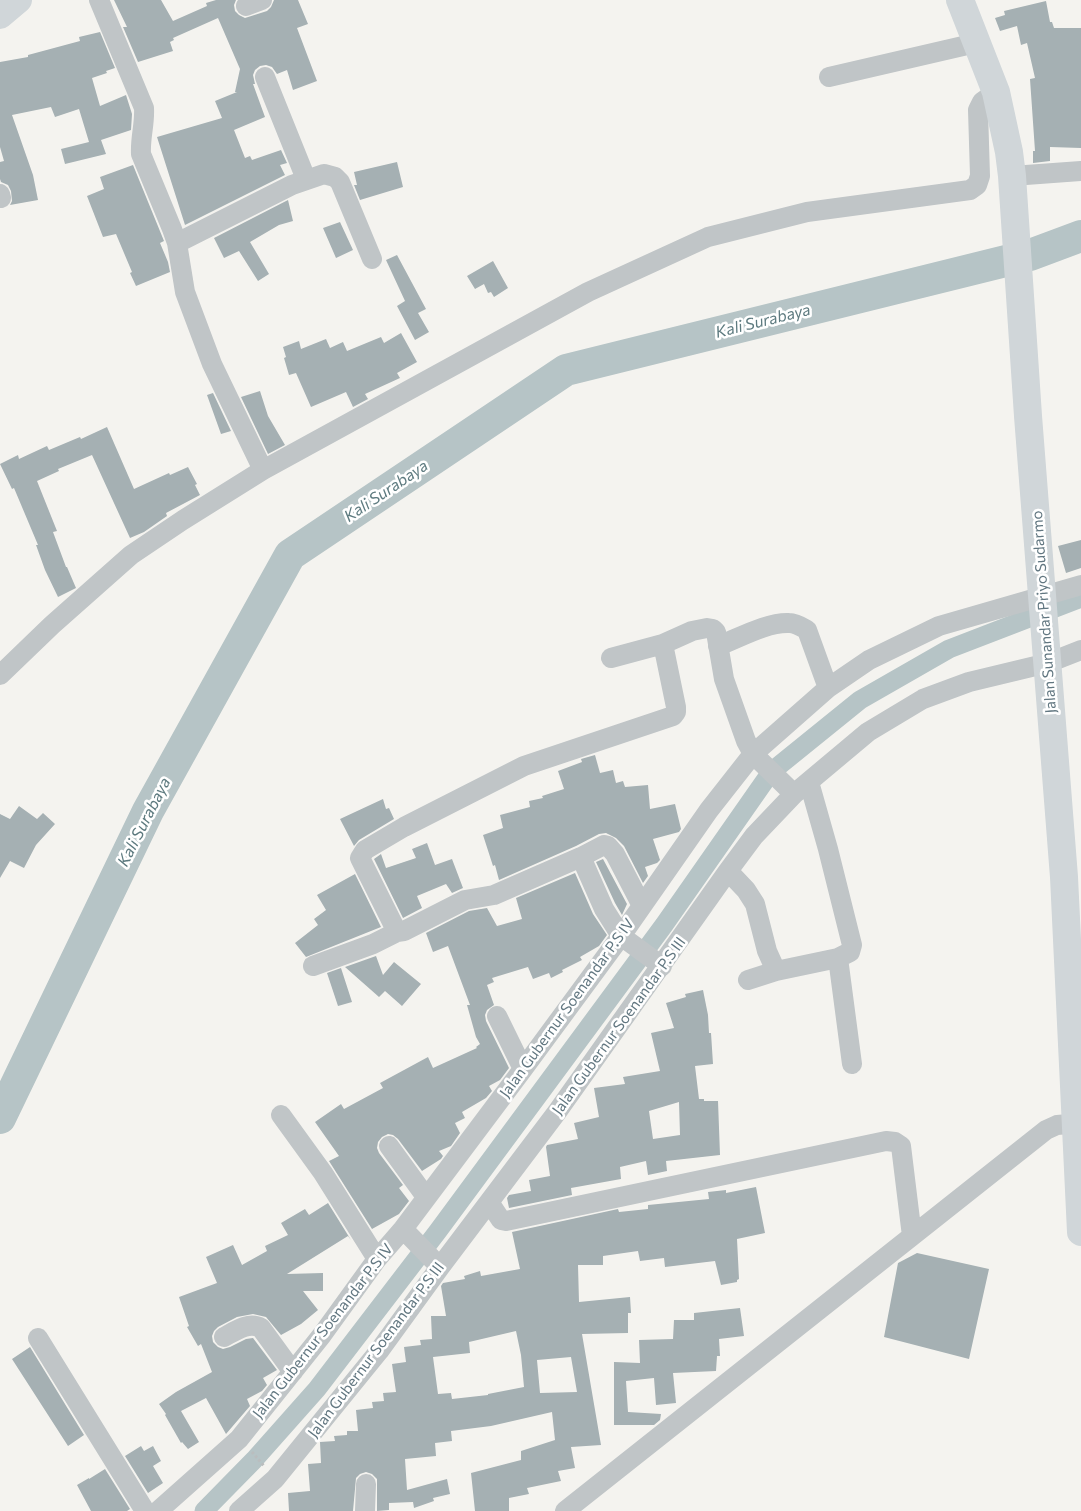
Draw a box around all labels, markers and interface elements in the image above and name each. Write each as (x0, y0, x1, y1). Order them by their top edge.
water label: Kali Surabaya (714, 300, 812, 342)
water label: Kali Surabaya (340, 456, 432, 526)
street label: Jalan Sunandar Priyo Sudarmo (1028, 510, 1060, 714)
water label: Kali Surabaya (113, 774, 175, 870)
street label: Jalan Gubernur Soenandar P.S IV (496, 915, 638, 1101)
street label: Jalan Gubernur Soenandar P.S III (549, 934, 689, 1118)
street label: Jalan Gubernur Soenandar P.S IV (249, 1240, 397, 1422)
street label: Jalan Gubernur Soenandar P.S III (304, 1259, 448, 1441)

